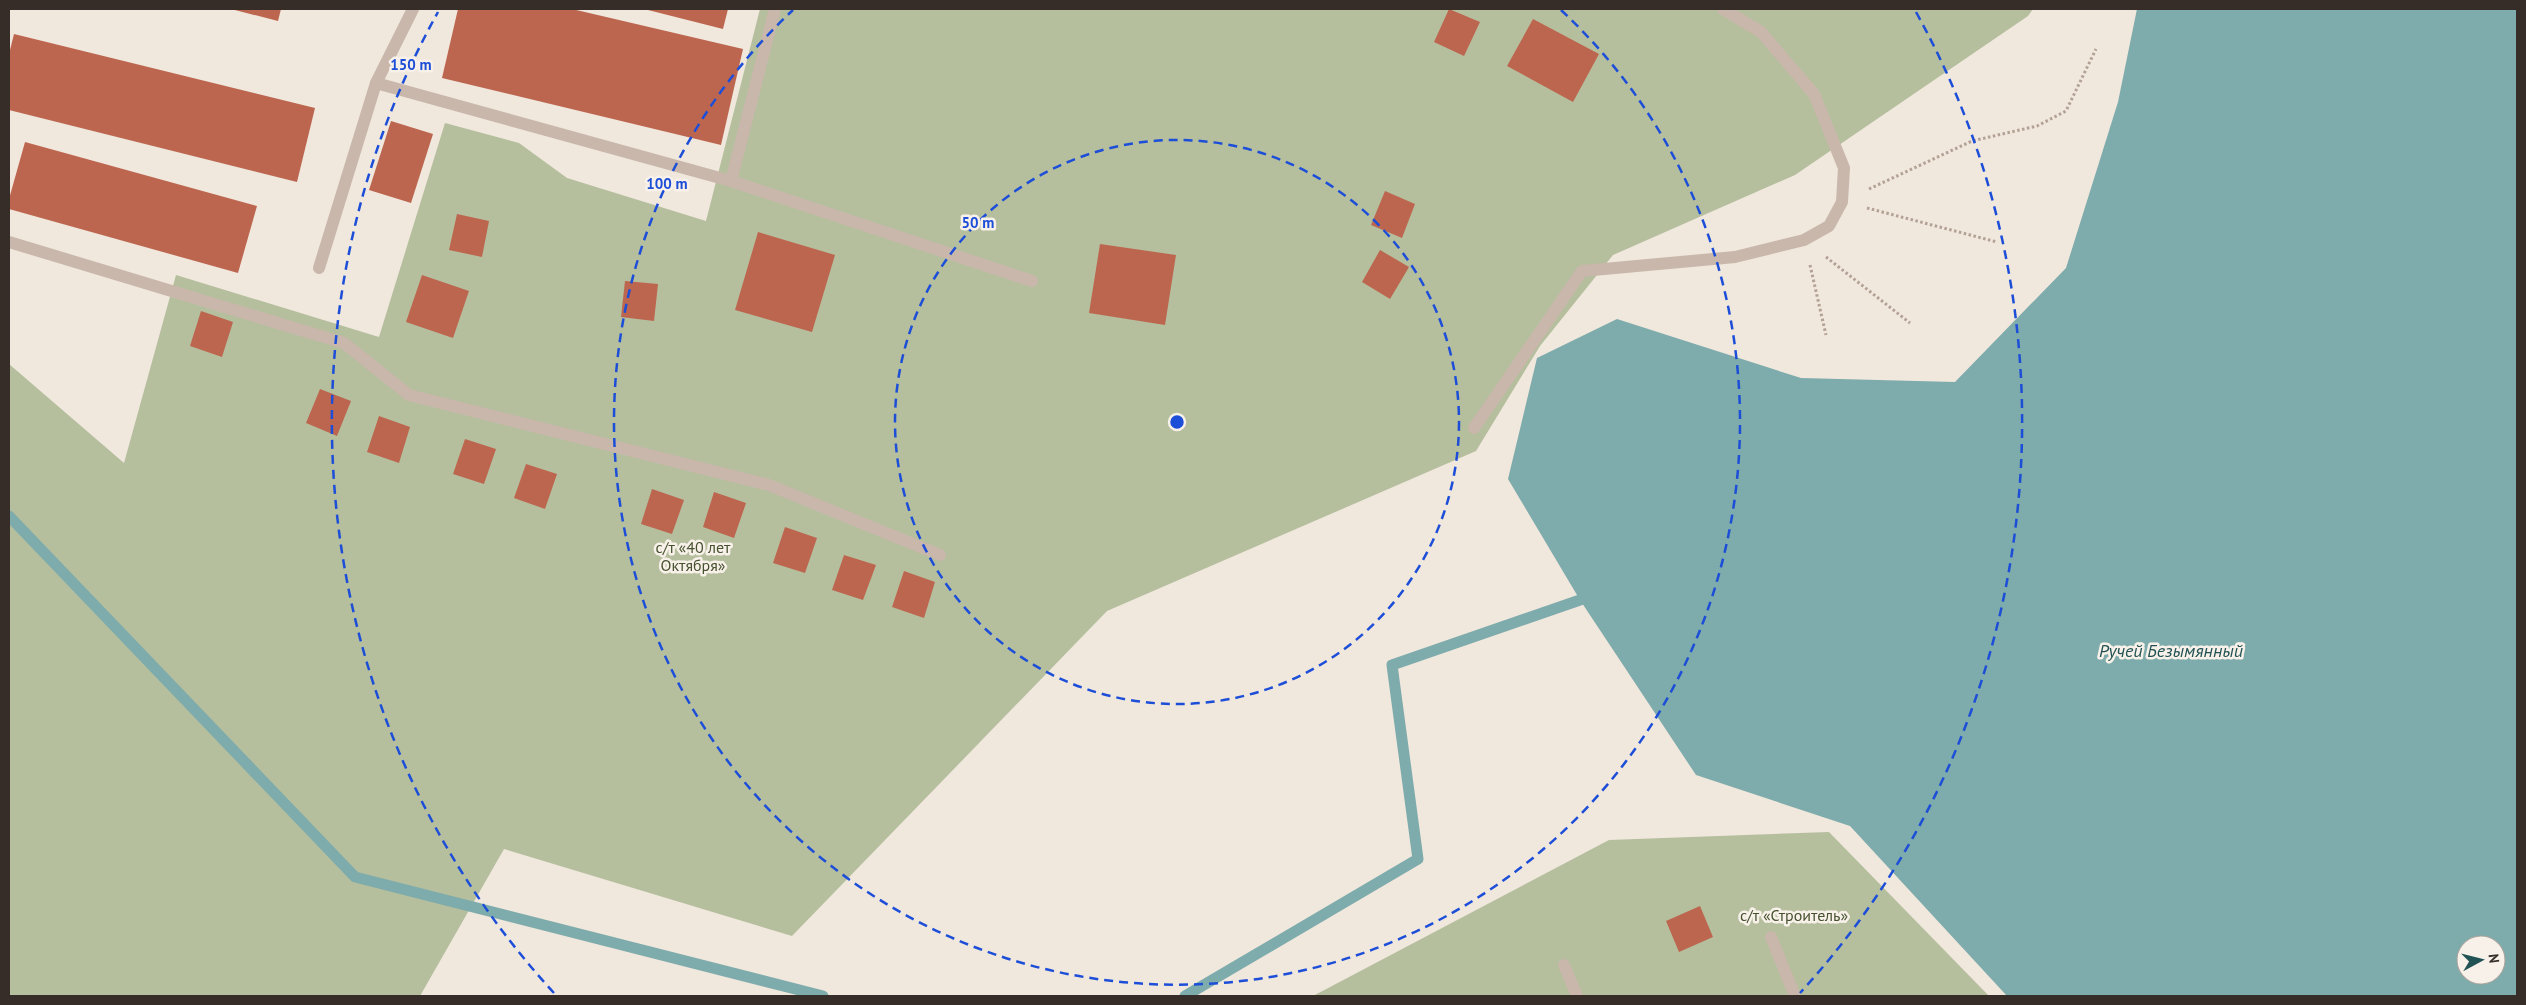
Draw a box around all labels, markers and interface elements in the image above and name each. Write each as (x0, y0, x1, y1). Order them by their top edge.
text: 150 m (390, 55, 432, 74)
text: 100 m (646, 174, 688, 193)
text: 50 m (962, 213, 994, 232)
centre of rings (1168, 413, 1186, 431)
park label: с/т «40 лет Октября» (656, 537, 731, 575)
water label: Ручей Безымянный (2099, 639, 2243, 662)
park label: с/т «Строитель» (1740, 905, 1848, 925)
north arrow (2456, 935, 2506, 985)
text: N (2484, 953, 2503, 964)

